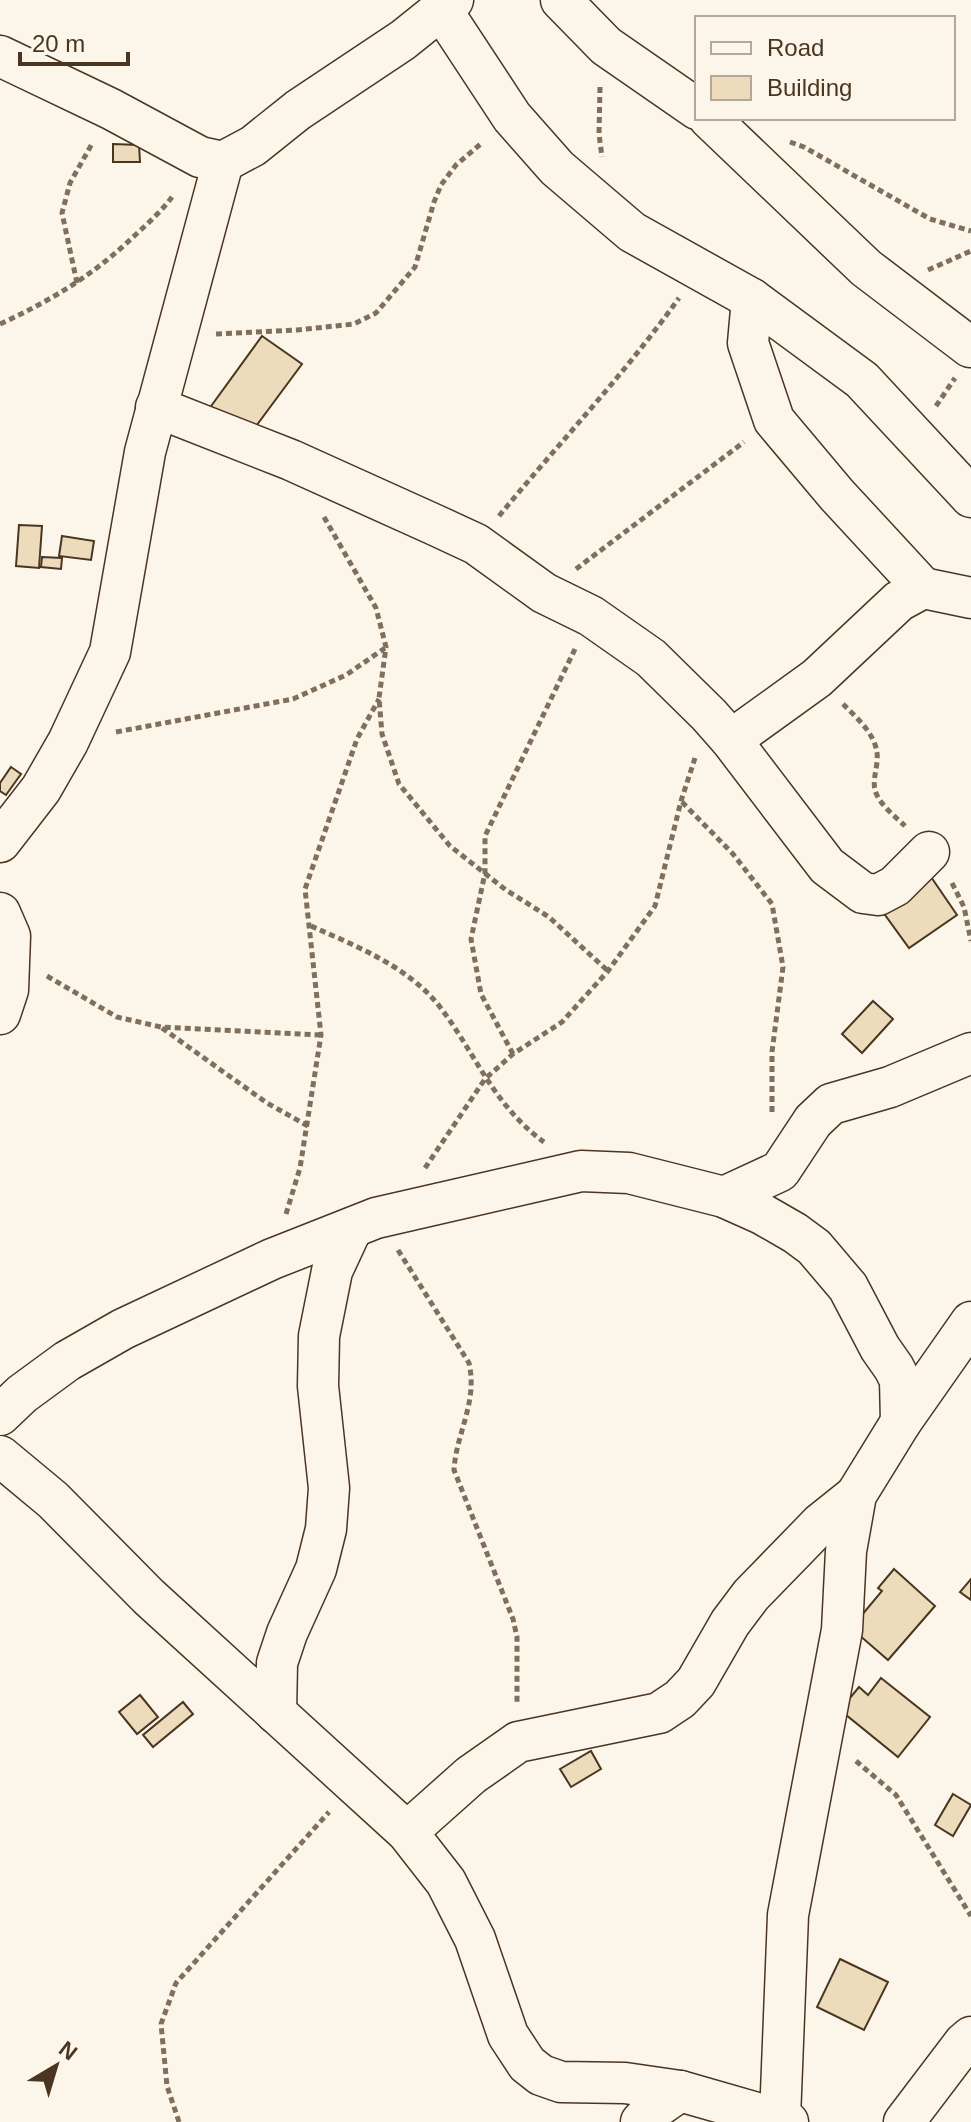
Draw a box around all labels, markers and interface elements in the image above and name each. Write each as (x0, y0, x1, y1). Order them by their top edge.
scale bar (20, 16, 128, 66)
legend (695, 16, 955, 120)
text: 20 m (32, 30, 85, 57)
text: Road (767, 34, 824, 61)
text: Building (767, 74, 852, 101)
north arrow (16, 2026, 96, 2106)
text: N (54, 2036, 82, 2065)

